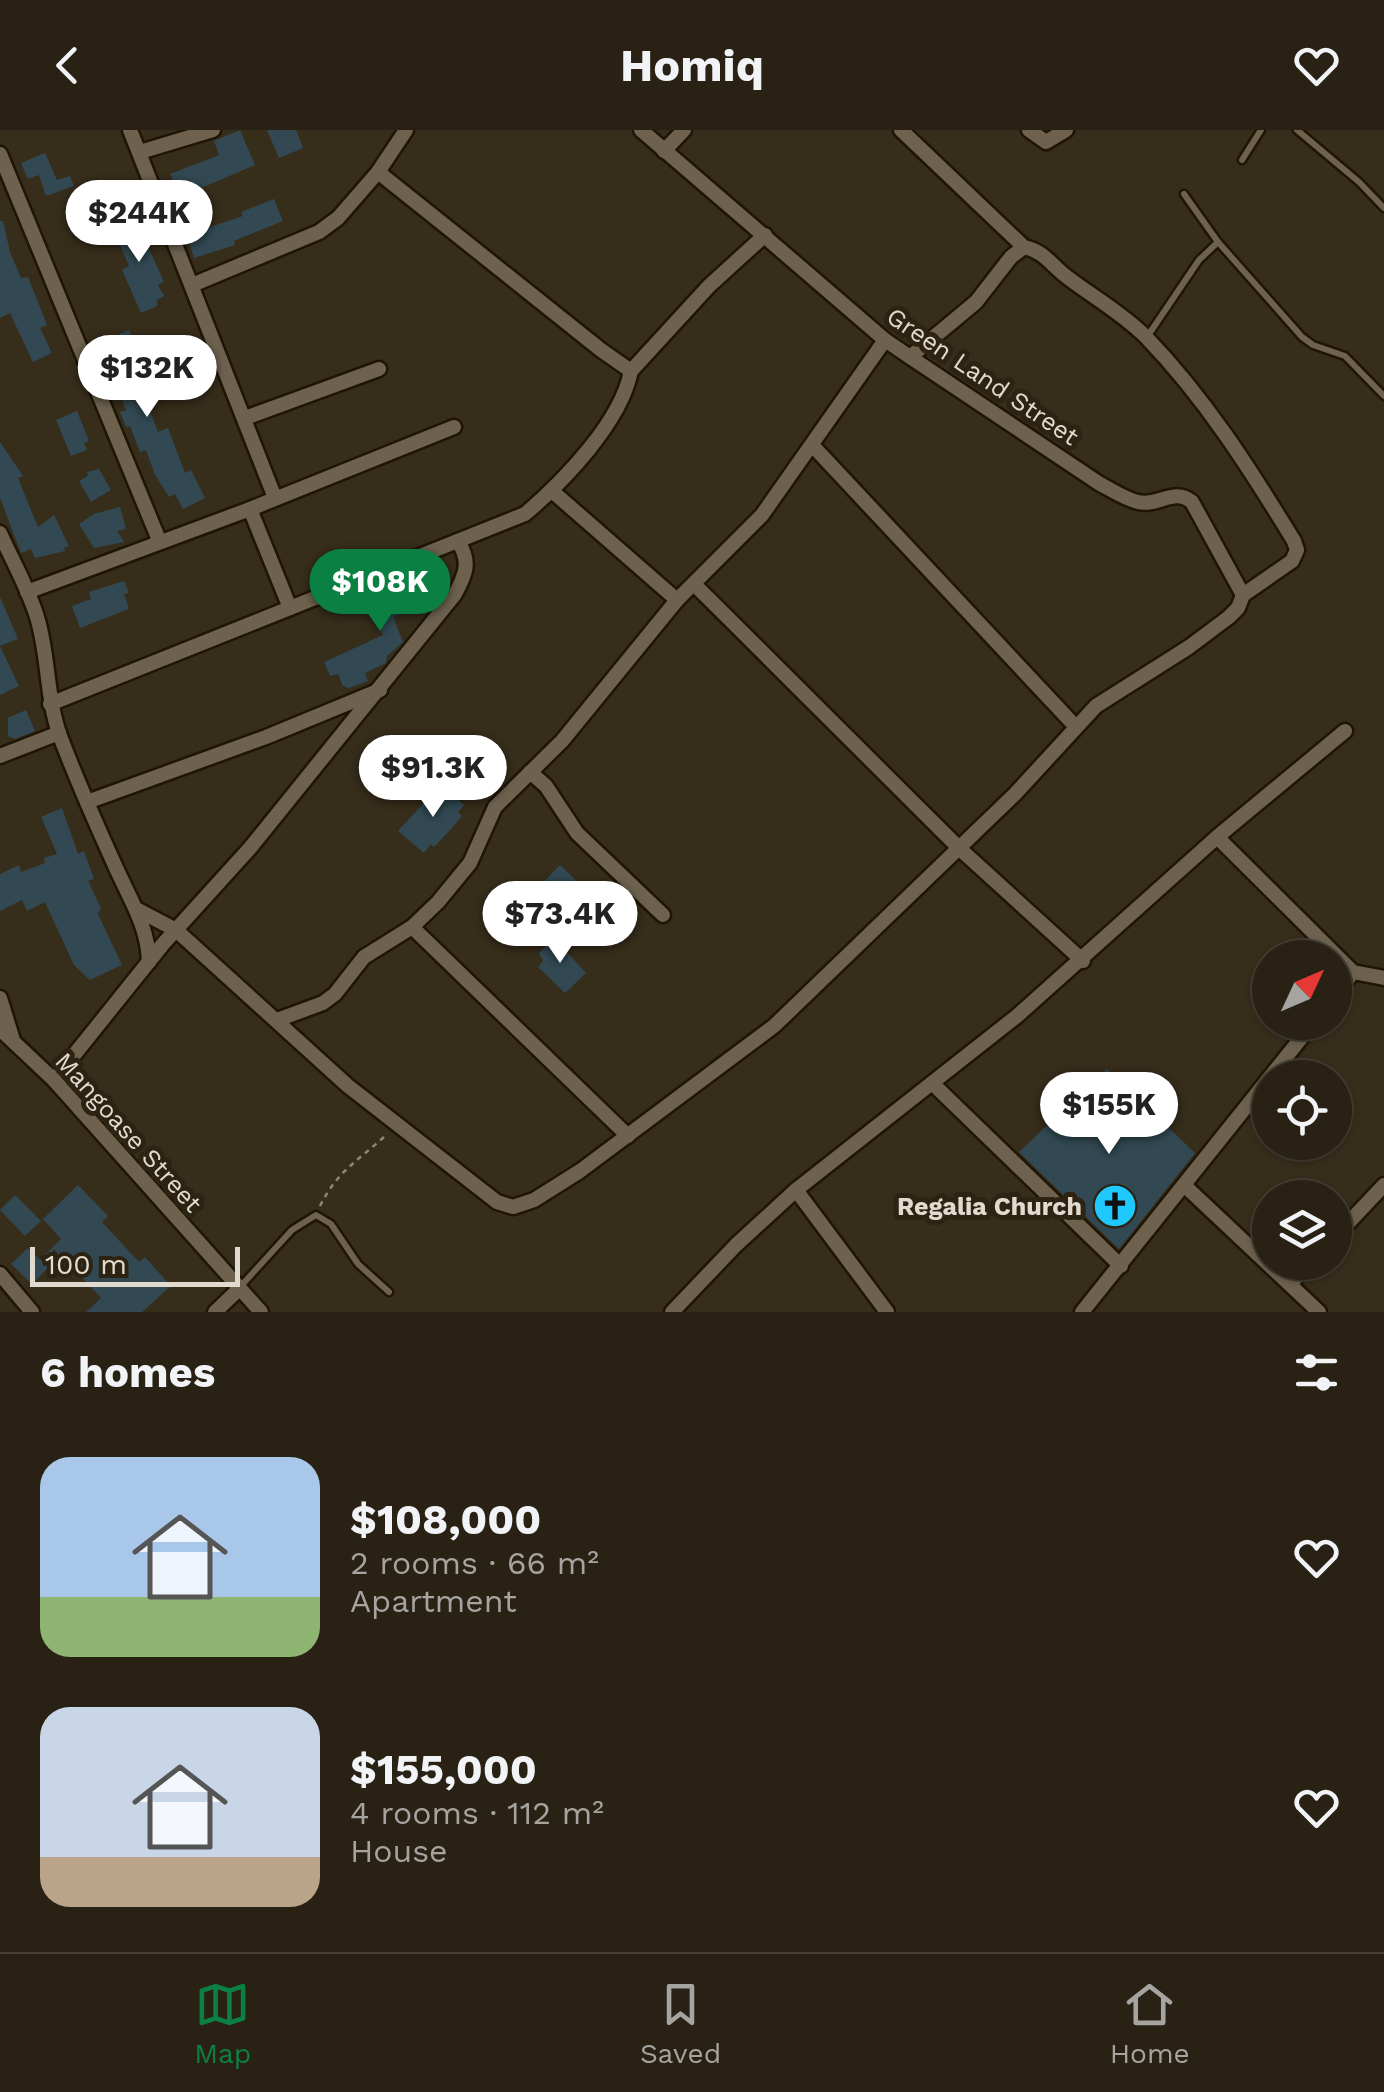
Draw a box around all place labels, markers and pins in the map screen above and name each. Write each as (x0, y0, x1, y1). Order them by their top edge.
pin: $244K (69, 180, 209, 265)
pin: $132K (77, 335, 217, 420)
pin: $108K (310, 549, 450, 634)
pin: $91.3K (352, 735, 514, 820)
pin: $73.4K (479, 881, 641, 966)
pin: $155K (1039, 1072, 1179, 1157)
church icon: Regalia Church (1092, 1183, 1138, 1229)
place label: Regalia Church (897, 1192, 1082, 1221)

